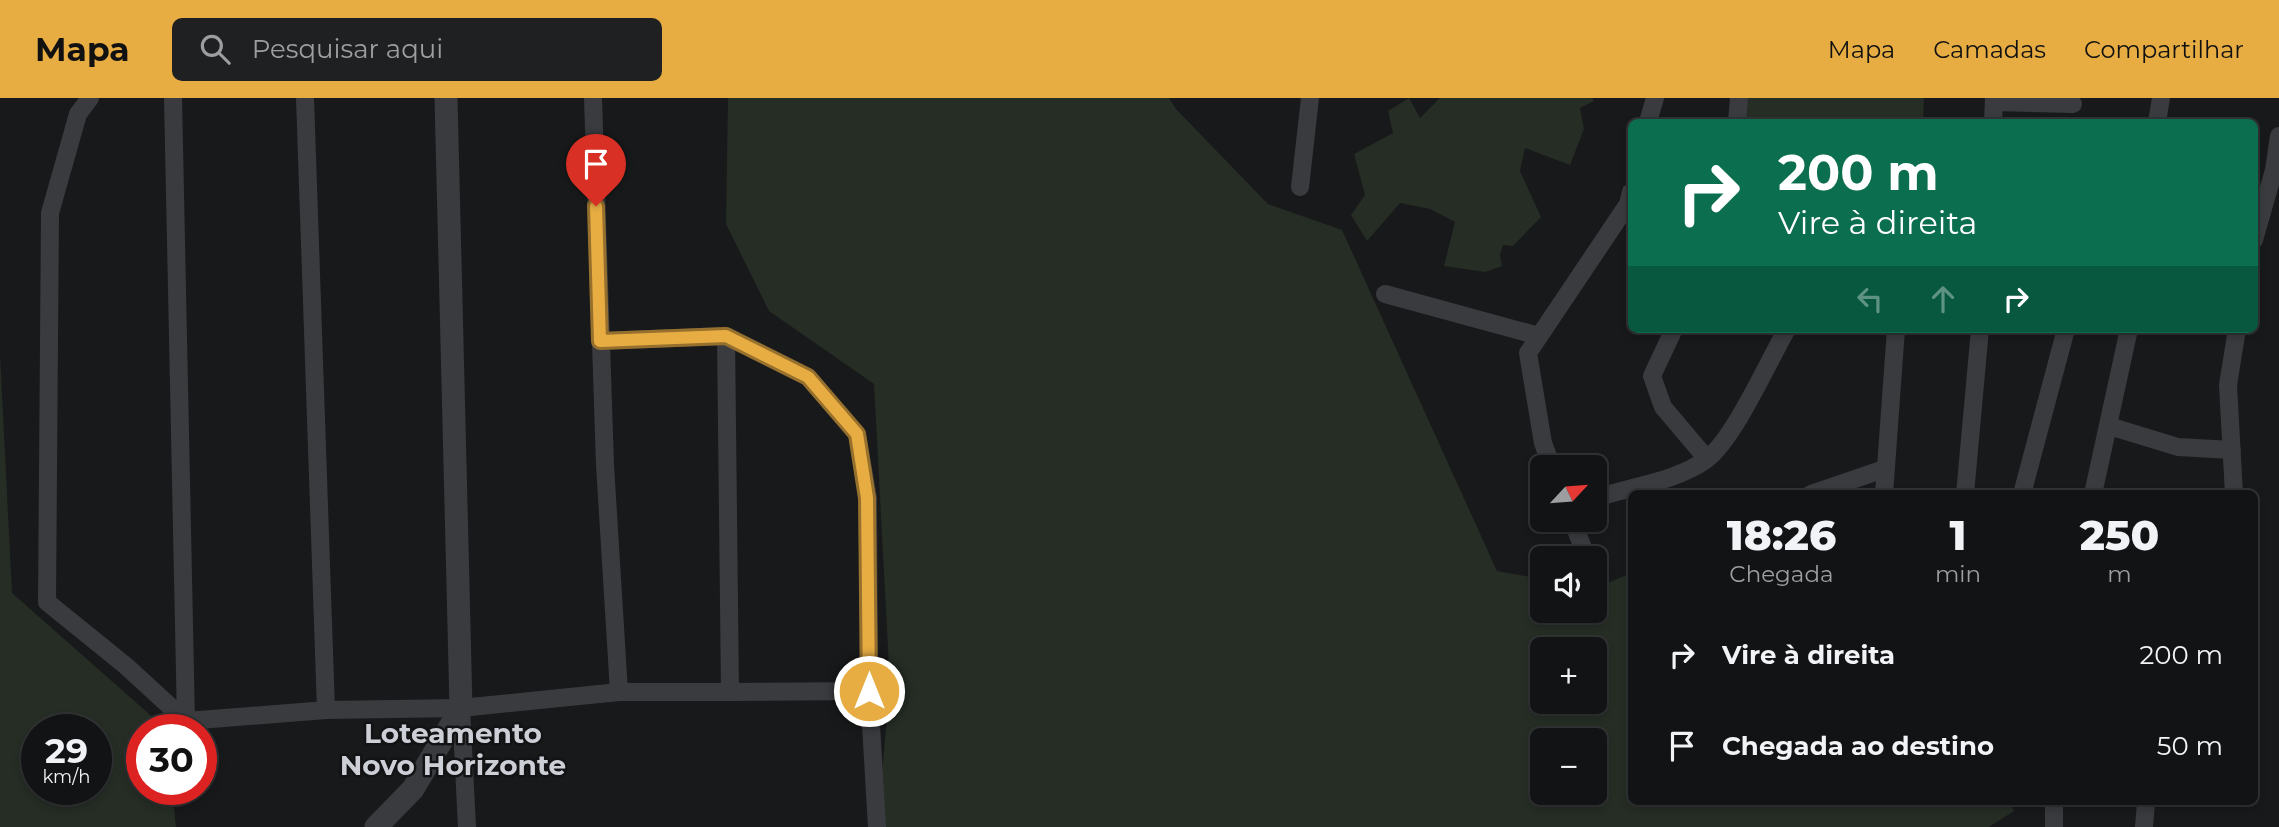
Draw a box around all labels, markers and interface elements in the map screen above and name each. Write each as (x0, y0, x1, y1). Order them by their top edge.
search box (172, 18, 662, 81)
text: Mapa (35, 29, 130, 69)
icon: search (196, 30, 234, 68)
text: Pesquisar aqui (252, 33, 443, 65)
text: Mapa (1828, 35, 1895, 64)
text: Camadas (1933, 35, 2046, 64)
text: Compartilhar (2084, 35, 2244, 64)
pin (566, 134, 626, 206)
text: 200 m (1778, 143, 1939, 202)
icon: arrive (577, 145, 615, 183)
icon: right (1663, 147, 1754, 238)
text: Vire à direita (1778, 203, 1977, 242)
icon: left (1851, 280, 1889, 318)
icon: ahead (1924, 280, 1962, 318)
icon: right (1997, 280, 2035, 318)
north arrow (1530, 455, 1606, 532)
map controls (1530, 455, 1607, 805)
text: 18:26 (1727, 509, 1836, 561)
text: 1 (1949, 509, 1967, 561)
text: 250 (2080, 509, 2159, 561)
button: sound (1530, 546, 1607, 623)
text: Chegada (1729, 560, 1834, 588)
text: min (1935, 560, 1981, 588)
text: m (2107, 560, 2132, 588)
icon: right (1663, 636, 1701, 674)
button: + (1530, 637, 1607, 714)
text: Vire à direita (1722, 639, 1895, 671)
text: 200 m (2139, 639, 2223, 671)
position arrow (832, 654, 906, 728)
speed limit sign: 30 (126, 714, 217, 805)
district label: Loteamento Novo Horizonte (340, 716, 566, 782)
icon: arrive (1663, 727, 1701, 765)
button: − (1530, 728, 1607, 805)
text: 29 (45, 729, 88, 772)
text: Chegada ao destino (1722, 730, 1994, 762)
text: 50 m (2157, 730, 2223, 762)
text: km/h (42, 766, 91, 788)

